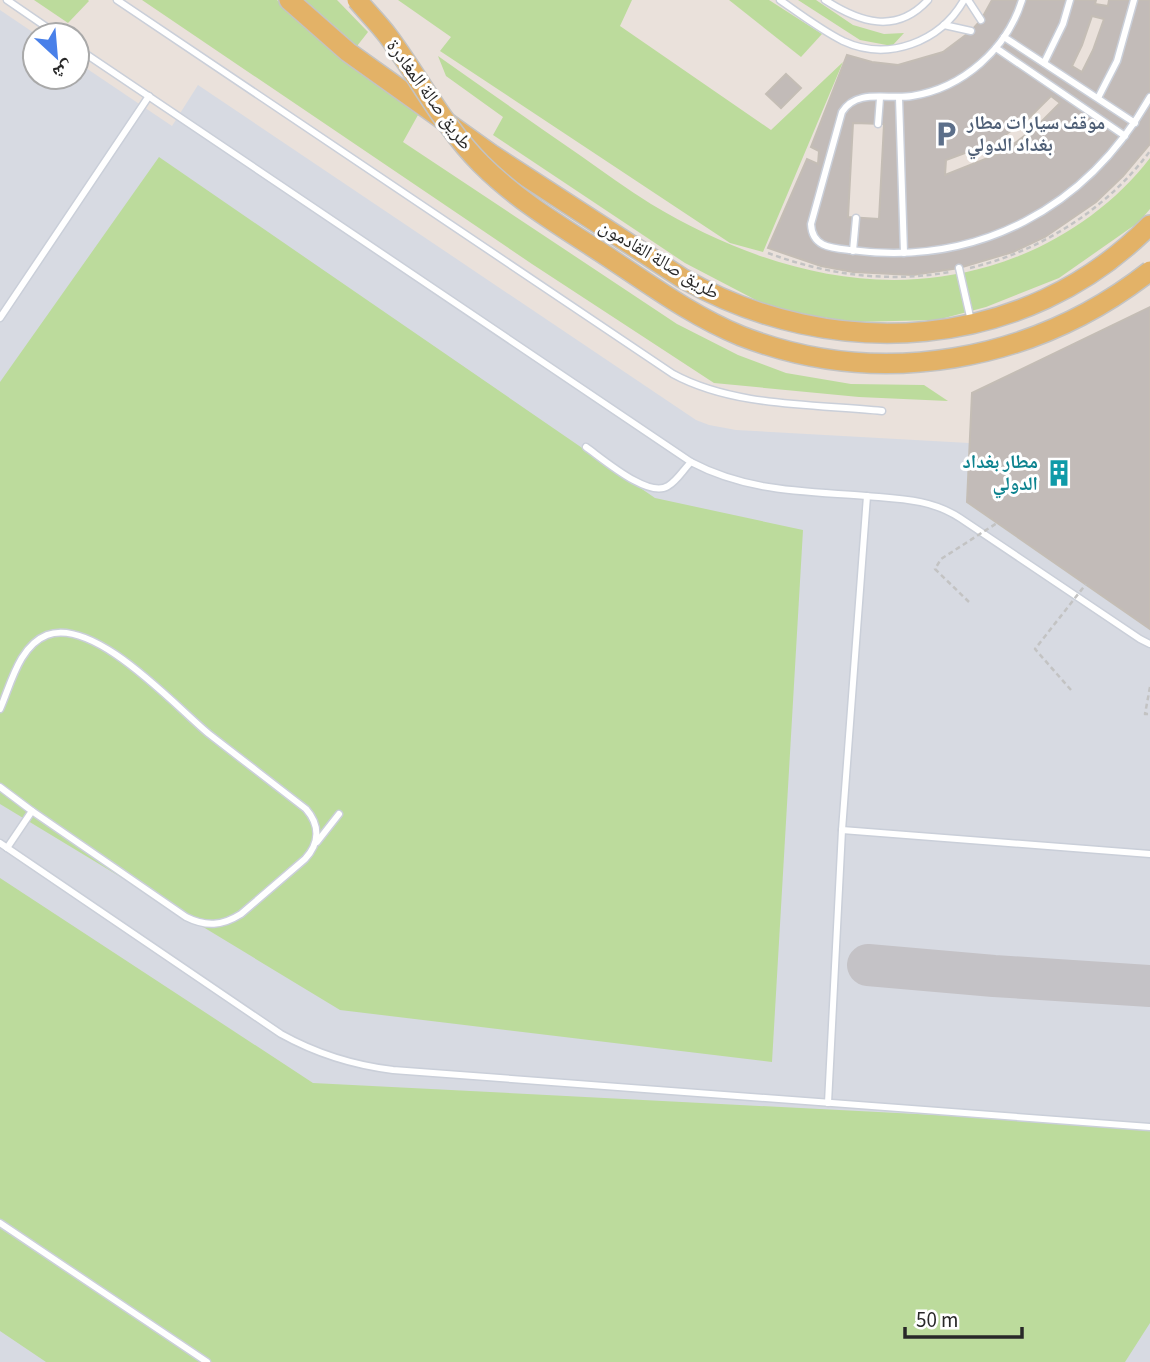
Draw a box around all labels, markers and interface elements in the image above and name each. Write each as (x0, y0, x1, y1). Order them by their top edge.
north arrow (21, 21, 91, 91)
street label: طريق صالة المغادرة (380, 34, 478, 156)
text: ش (48, 53, 78, 86)
place label: موقف سيارات مطار بغداد الدولي (966, 110, 1105, 159)
parking icon: موقف سيارات مطار بغداد الدولي (931, 119, 961, 149)
street label: طريق صالة القادمون (594, 213, 724, 307)
place label: مطار بغداد الدولي (963, 449, 1038, 498)
building icon: مطار بغداد الدولي (1044, 458, 1074, 488)
scale bar (905, 1296, 1022, 1340)
text: 50 m (916, 1305, 958, 1335)

